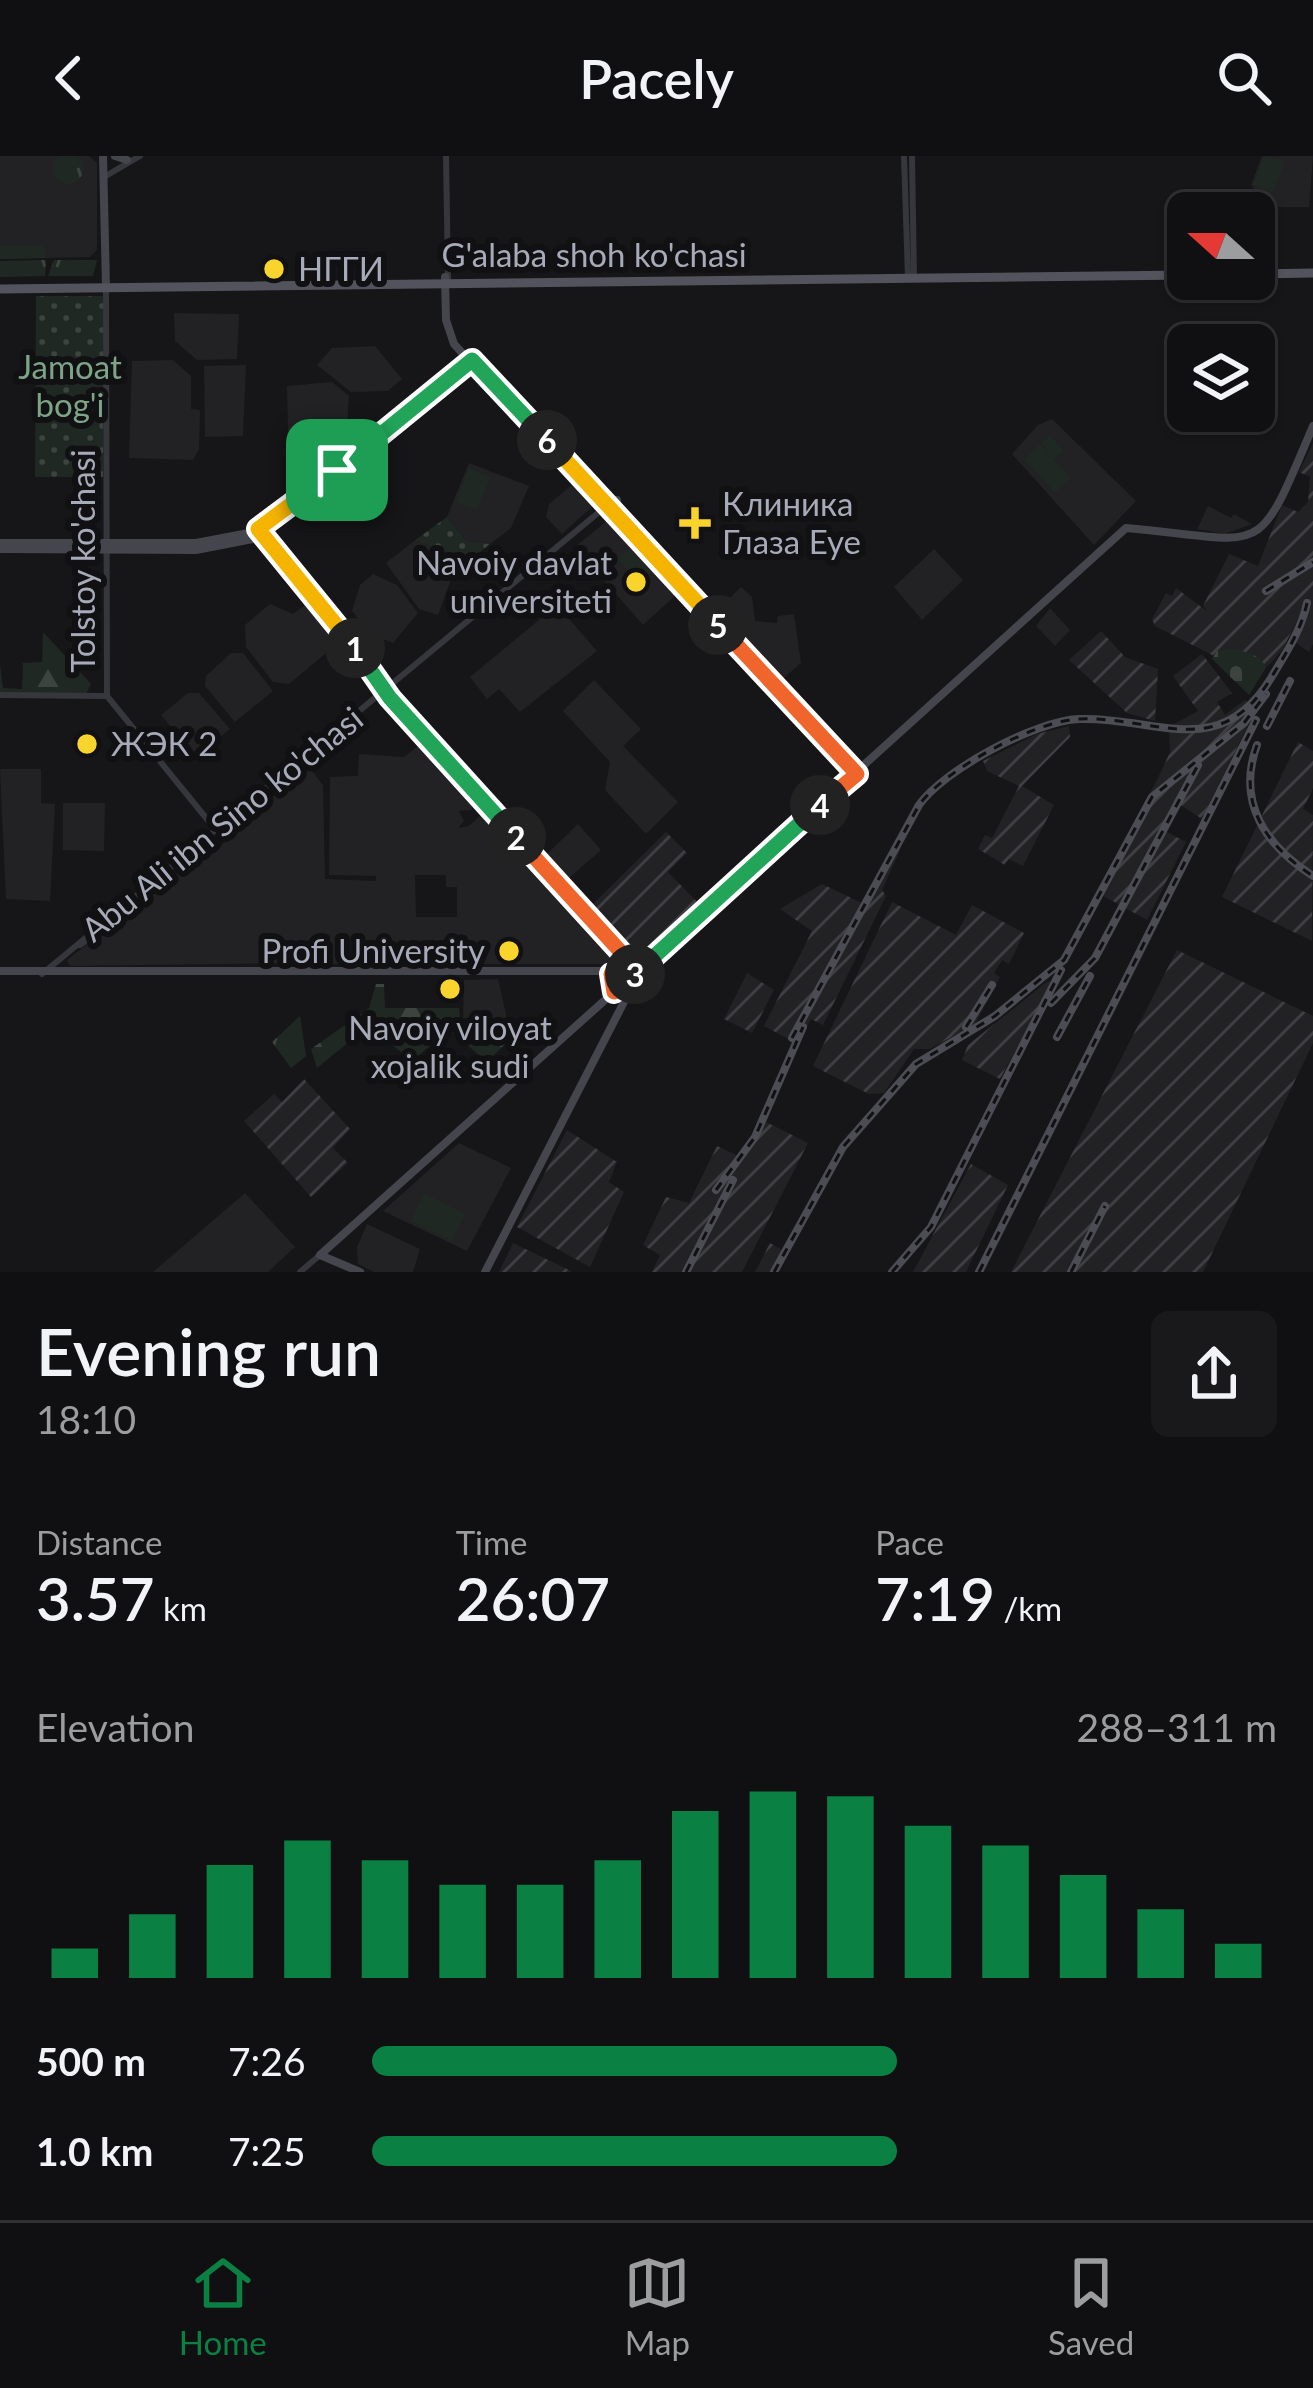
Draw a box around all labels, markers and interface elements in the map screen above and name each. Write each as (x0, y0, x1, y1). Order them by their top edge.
icon: back (36, 45, 102, 111)
icon: search (1211, 45, 1277, 111)
text: Pacely (579, 46, 734, 111)
north arrow (1167, 192, 1275, 300)
map controls (1167, 192, 1275, 432)
street label: G'alaba shoh ko'chasi (441, 234, 747, 274)
place label: НГГИ (298, 248, 384, 288)
marker: НГГИ (261, 256, 287, 282)
button: layers (1167, 324, 1275, 432)
park label: Jamoat bog'i (18, 346, 122, 424)
pin: 6 (517, 410, 577, 470)
pin (286, 419, 388, 521)
text: 6 (537, 420, 557, 460)
icon: arrive (304, 437, 370, 503)
street label: Tolstoy ko'chasi (62, 449, 102, 673)
place label: Клиника Глаза Eye (722, 483, 861, 561)
marker: Клиника Глаза Eye (679, 507, 711, 539)
place label: Navoiy davlat universiteti (416, 542, 612, 620)
marker: Navoiy davlat universiteti (623, 569, 649, 595)
pin: 5 (688, 595, 748, 655)
text: 5 (708, 605, 728, 645)
pin: 1 (325, 618, 385, 678)
text: 1 (345, 628, 365, 668)
street label: Abu Ali ibn Sino ko'chasi (73, 698, 370, 949)
place label: ЖЭК 2 (111, 723, 217, 763)
marker: ЖЭК 2 (74, 731, 100, 757)
pin: 4 (790, 775, 850, 835)
text: 4 (810, 785, 830, 825)
pin: 2 (486, 807, 546, 867)
text: 2 (506, 817, 526, 857)
place label: Profi University (261, 930, 485, 970)
marker: Profi University (496, 938, 522, 964)
pin: 3 (605, 944, 665, 1004)
text: 3 (625, 954, 645, 994)
marker: Navoiy viloyat xojalik sudi (437, 976, 463, 1002)
place label: Navoiy viloyat xojalik sudi (348, 1007, 552, 1085)
text: Evening run (36, 1311, 381, 1390)
button: share (1151, 1311, 1277, 1437)
text: 18:10 (36, 1396, 136, 1442)
text: Distance (36, 1522, 163, 1562)
text: Time (456, 1522, 528, 1562)
text: Pace (875, 1522, 944, 1562)
text: 3.57 (36, 1562, 155, 1634)
text: 26:07 (456, 1562, 610, 1634)
text: 7:19 (875, 1562, 995, 1634)
text: km (155, 1588, 207, 1628)
text: /km (995, 1588, 1062, 1628)
text: Elevation (36, 1704, 194, 1750)
text: 288–311 m (1077, 1704, 1277, 1750)
text: 500 m (36, 2038, 146, 2084)
text: 7:26 (228, 2038, 306, 2084)
text: 1.0 km (36, 2128, 154, 2174)
text: 7:25 (228, 2128, 306, 2174)
tab: Home (179, 2250, 267, 2362)
tab: Map (624, 2250, 690, 2362)
tab: Saved (1048, 2250, 1134, 2362)

